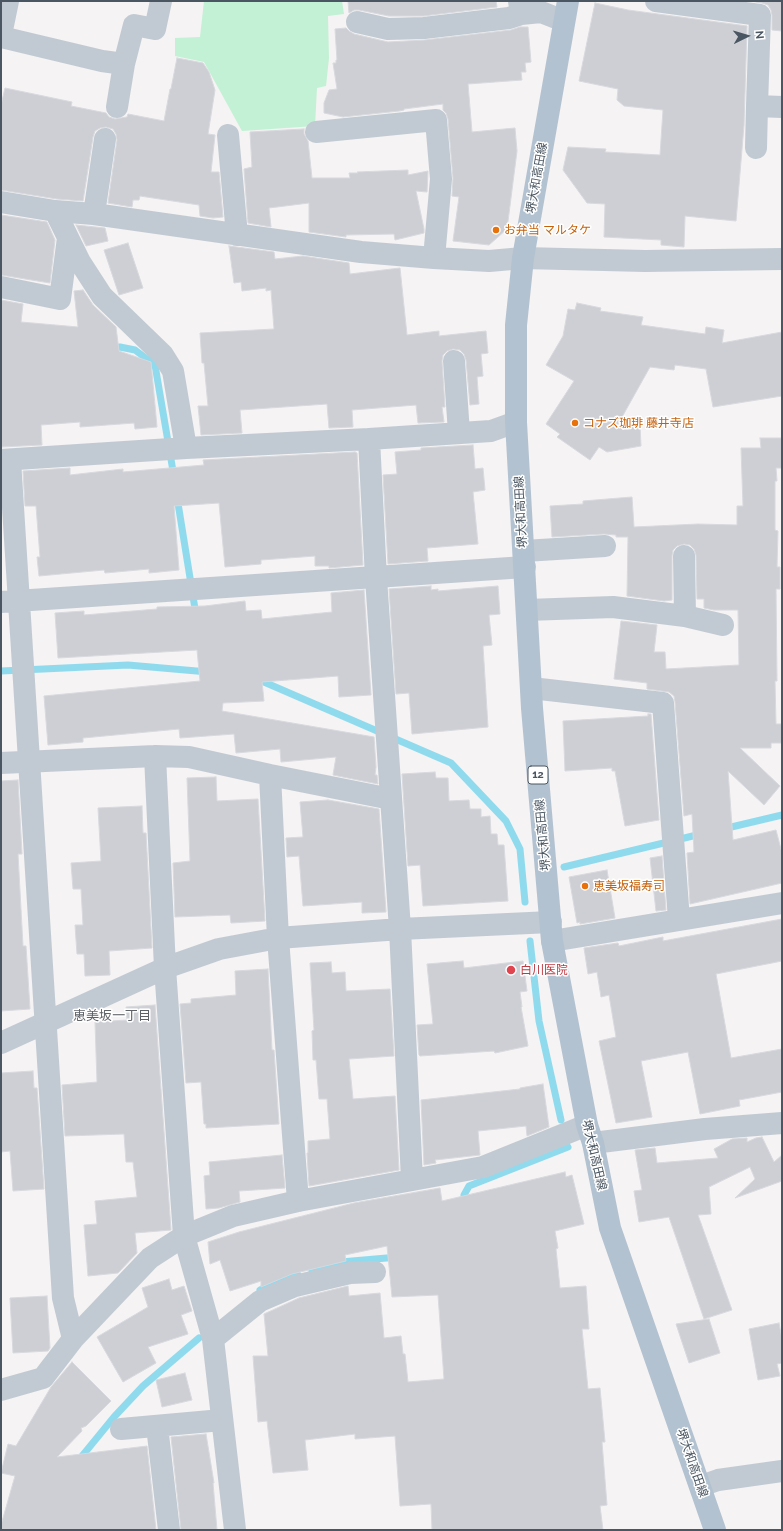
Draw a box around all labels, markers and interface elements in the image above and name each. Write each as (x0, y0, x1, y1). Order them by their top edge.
north arrow (727, 16, 767, 56)
text: N (753, 30, 766, 40)
street label: 堺大和高田線 (524, 141, 550, 215)
place label: お弁当 マルタケ (504, 223, 591, 237)
marker: お弁当 マルタケ (491, 225, 501, 235)
place label: コナズ珈琲 藤井寺店 (583, 416, 694, 430)
marker: コナズ珈琲 藤井寺店 (570, 418, 580, 428)
street label: 堺大和高田線 (512, 476, 530, 548)
road number: 12 (528, 766, 548, 784)
street label: 堺大和高田線 (533, 799, 553, 871)
place label: 恵美坂福寿司 (593, 879, 665, 893)
marker: 恵美坂福寿司 (580, 881, 590, 891)
place label: 白川医院 (520, 963, 568, 977)
marker: 白川医院 (505, 964, 517, 976)
district label: 恵美坂一丁目 (73, 1008, 151, 1024)
street label: 堺大和高田線 (579, 1118, 609, 1192)
street label: 堺大和高田線 (673, 1427, 711, 1499)

